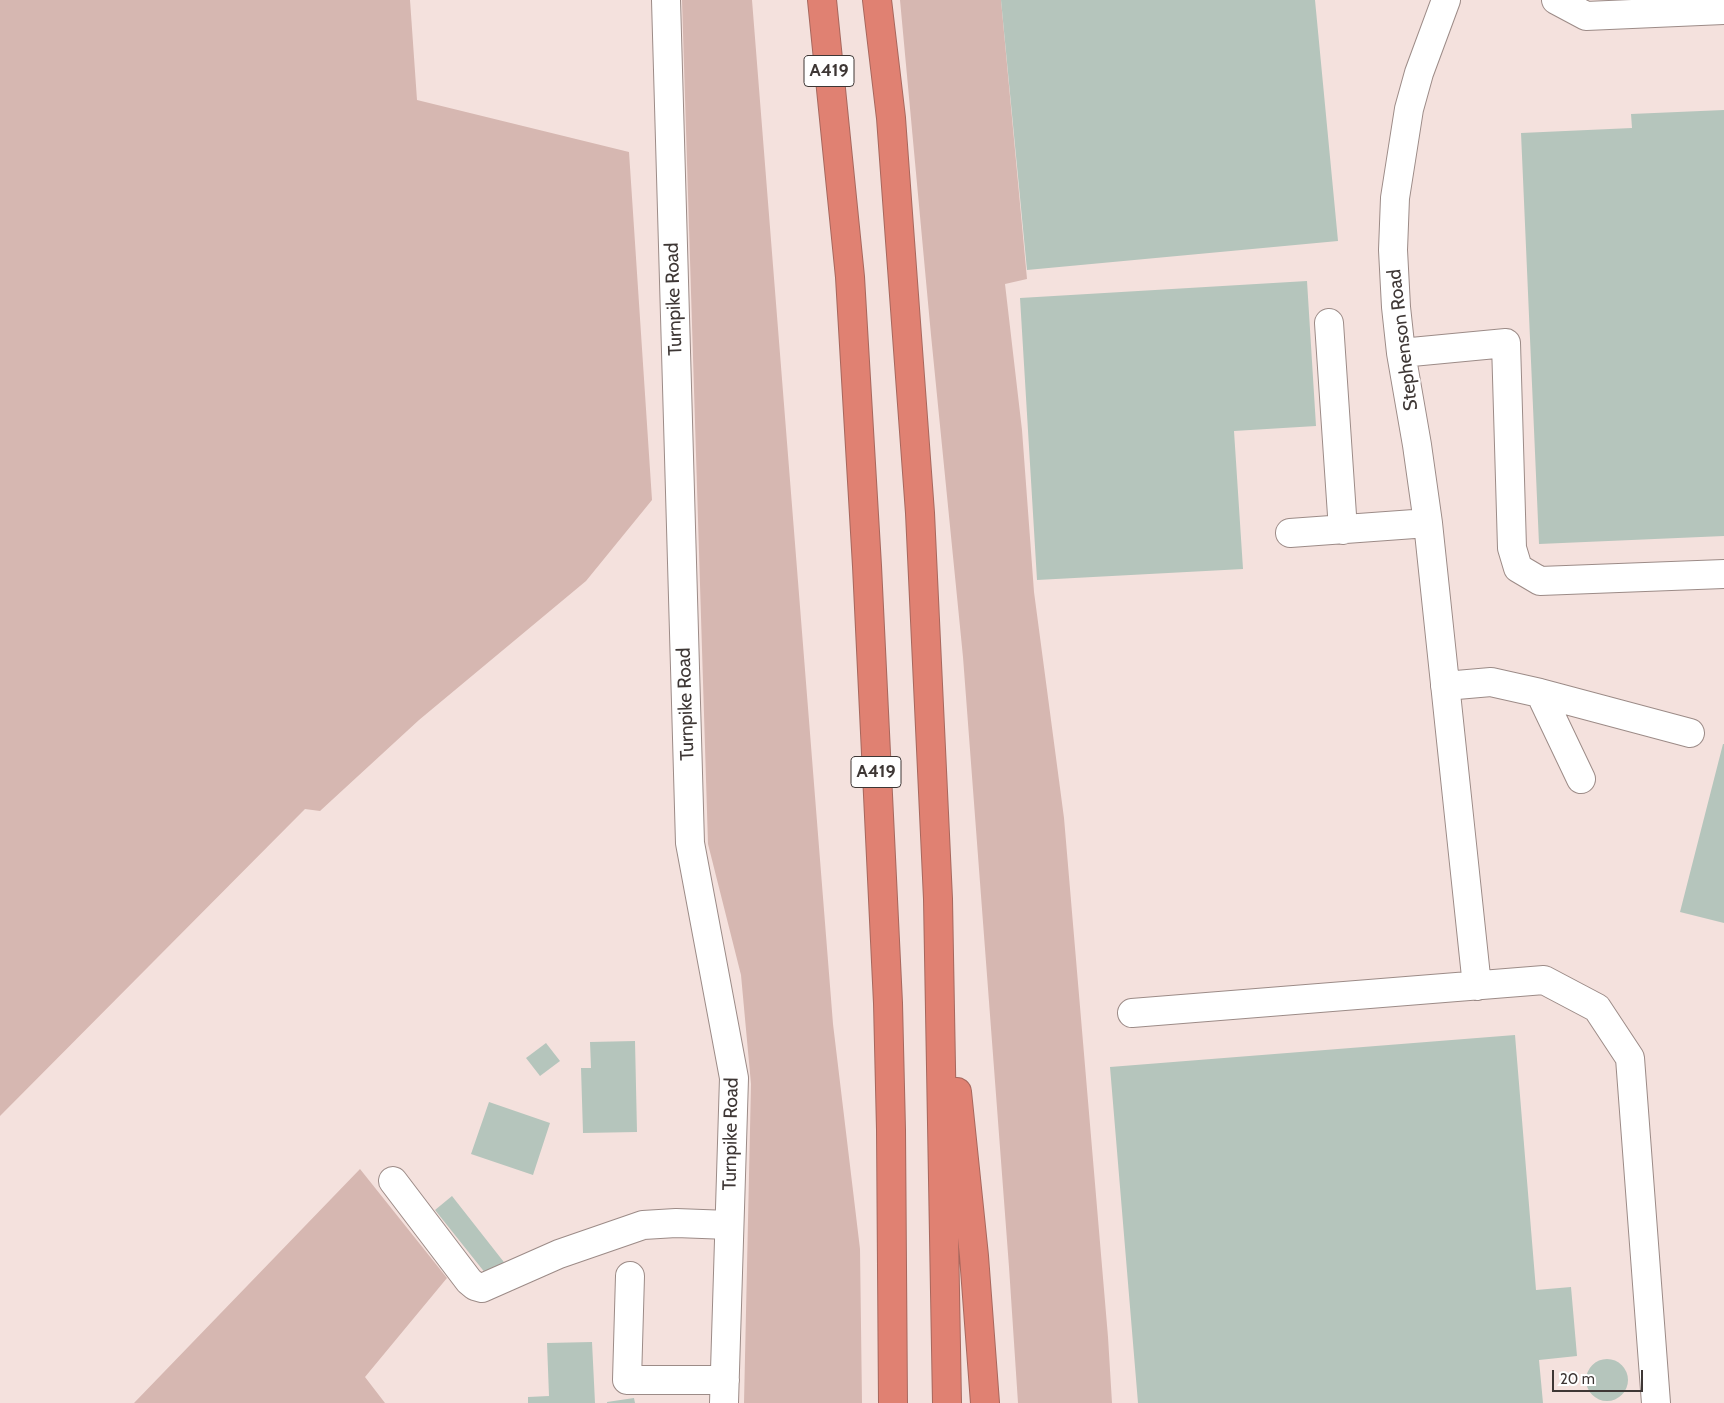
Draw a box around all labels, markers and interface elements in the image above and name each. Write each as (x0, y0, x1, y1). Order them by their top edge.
road number: A419 (804, 56, 854, 86)
street label: Turnpike Road (661, 242, 687, 356)
street label: Stephenson Road (1383, 268, 1423, 412)
street label: Turnpike Road (673, 647, 699, 761)
road number: A419 (851, 756, 901, 788)
street label: Turnpike Road (719, 1077, 743, 1191)
scale bar (1554, 1360, 1645, 1392)
text: 20 m (1560, 1370, 1595, 1388)

